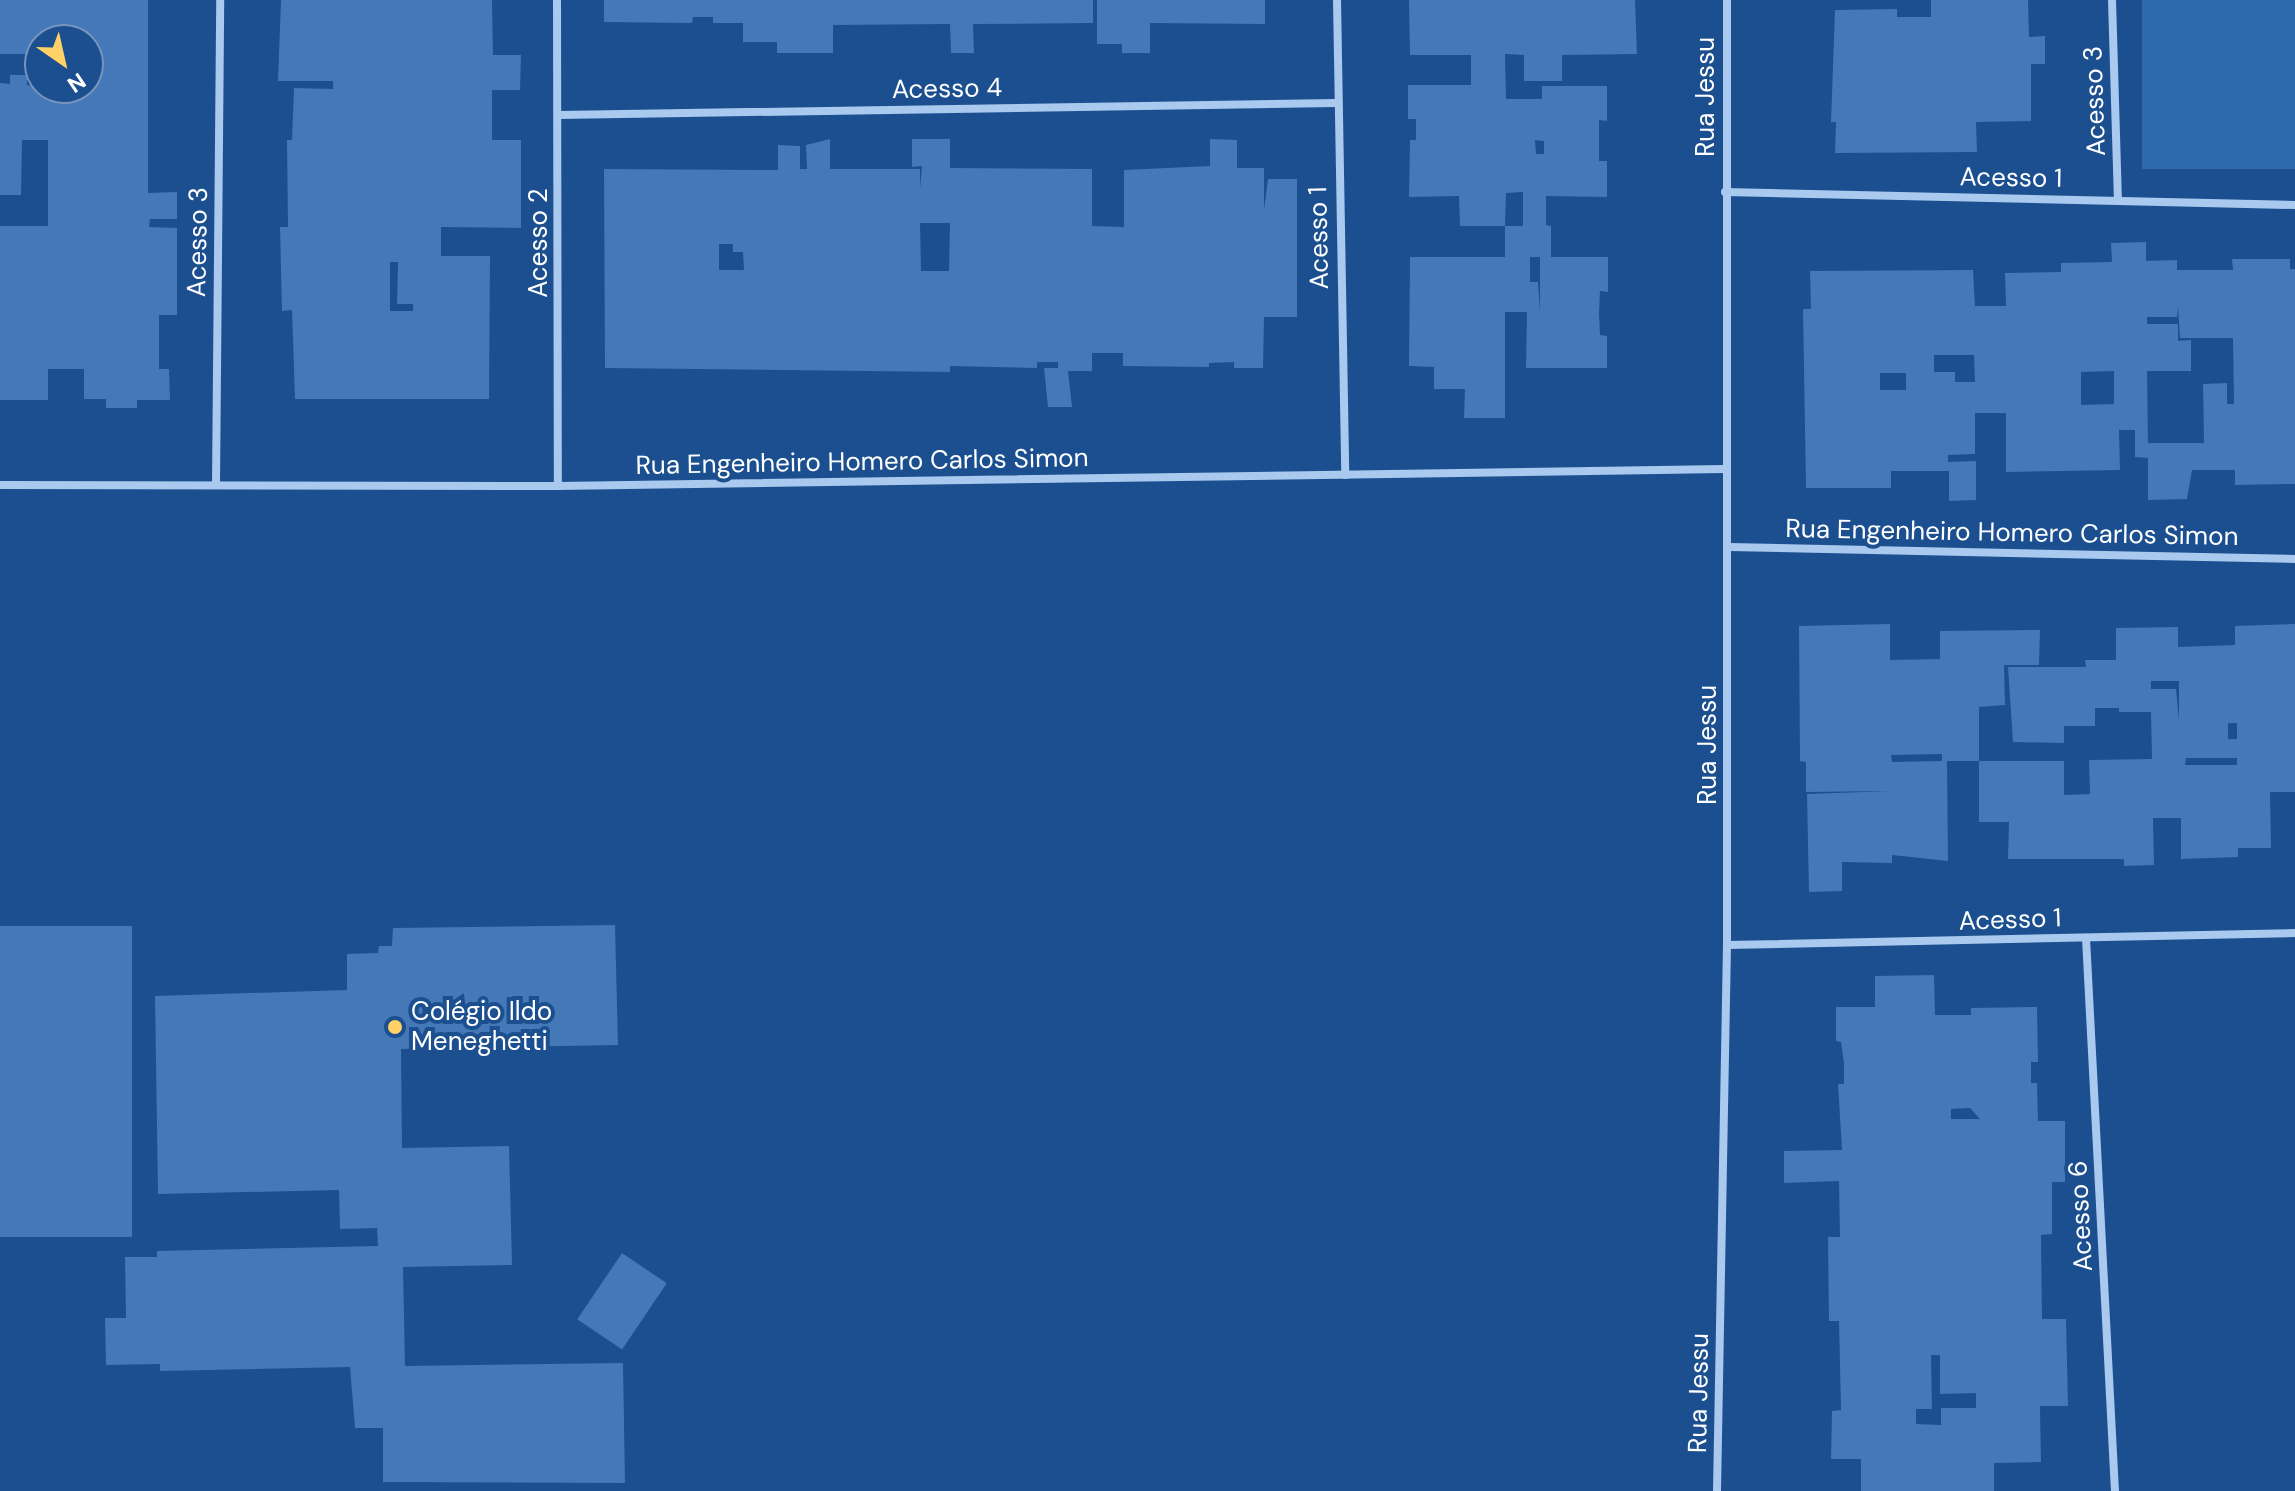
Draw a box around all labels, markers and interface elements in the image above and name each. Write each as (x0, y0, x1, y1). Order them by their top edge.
north arrow (24, 24, 104, 104)
street label: Rua Jessu (1690, 37, 1722, 157)
street label: Acesso 3 (2077, 45, 2113, 157)
text: N (62, 66, 91, 99)
street label: Acesso 4 (892, 72, 1002, 106)
street label: Acesso 1 (1959, 162, 2063, 194)
street label: Acesso 1 (1303, 186, 1335, 290)
street label: Acesso 3 (181, 187, 215, 297)
street label: Acesso 2 (523, 188, 555, 298)
street label: Rua Engenheiro Homero Carlos Simon (635, 442, 1089, 482)
street label: Rua Engenheiro Homero Carlos Simon (1785, 513, 2239, 553)
street label: Rua Jessu (1692, 685, 1724, 805)
street label: Acesso 1 (1958, 903, 2062, 937)
place label: Colégio Ildo Meneghetti (411, 996, 552, 1058)
marker: Colégio Ildo Meneghetti (386, 1018, 404, 1036)
street label: Acesso 6 (2063, 1160, 2099, 1272)
street label: Rua Jessu (1682, 1333, 1716, 1453)

